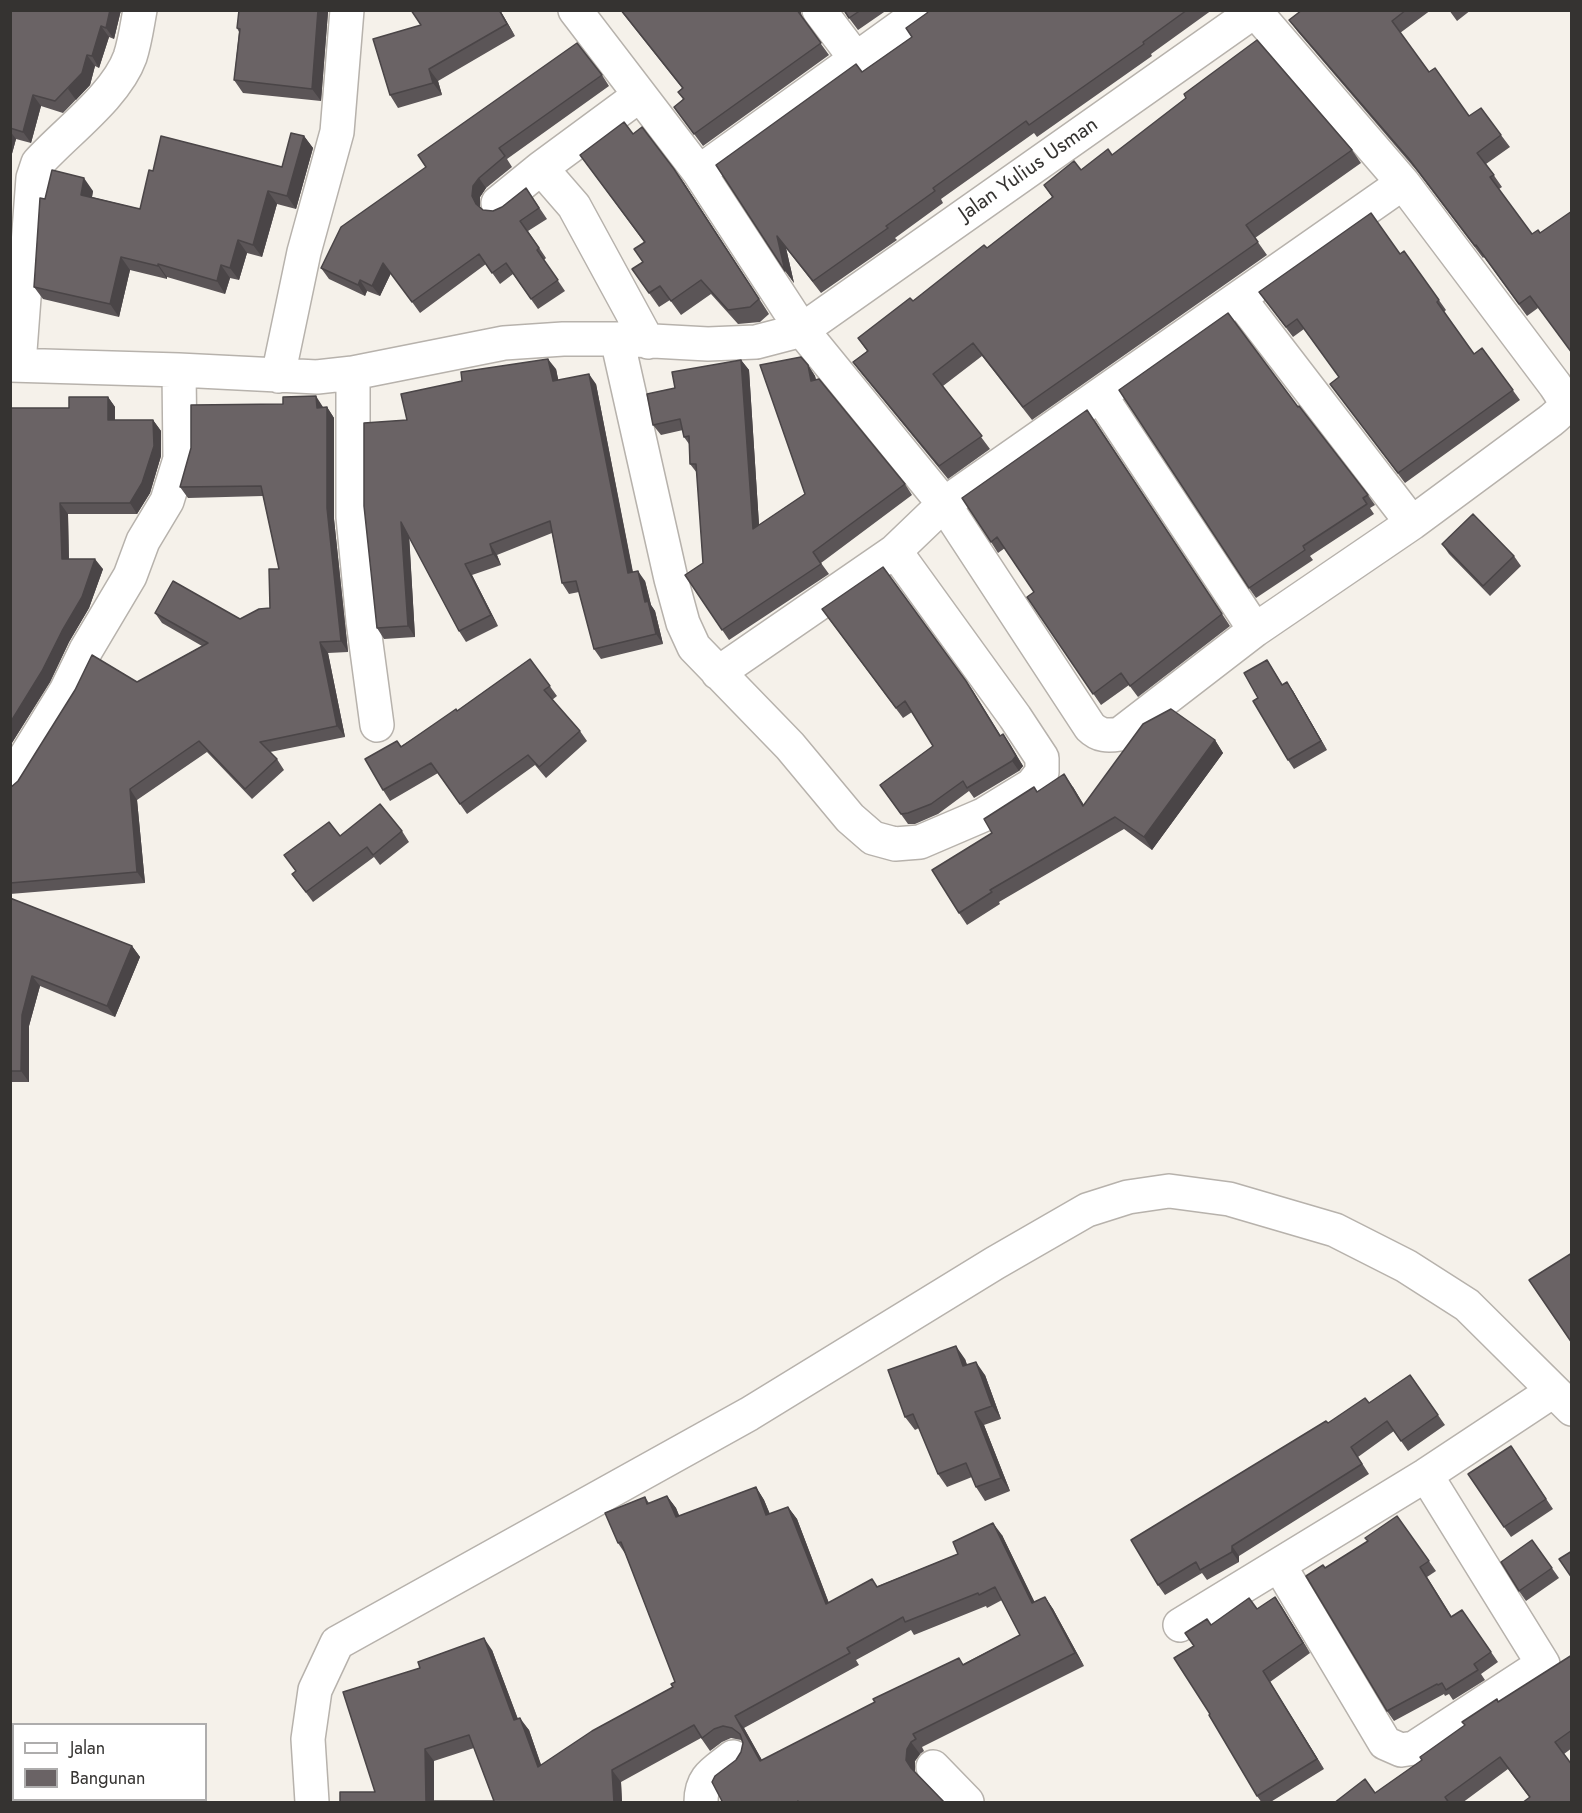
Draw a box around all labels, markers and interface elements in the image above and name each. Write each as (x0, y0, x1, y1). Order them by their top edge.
street label: Jalan Yulius Usman (955, 113, 1103, 227)
legend (12, 1723, 207, 1801)
text: Jalan (70, 1735, 105, 1761)
text: Bangunan (70, 1765, 145, 1791)

